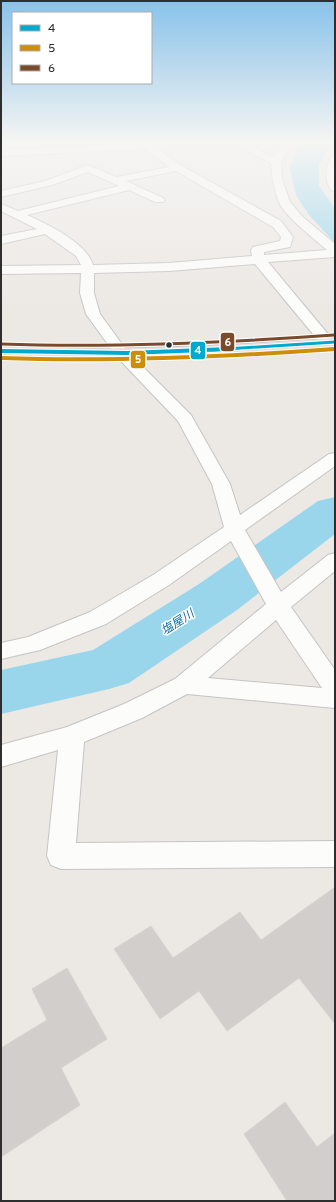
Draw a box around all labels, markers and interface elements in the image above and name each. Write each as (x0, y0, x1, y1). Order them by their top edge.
legend (12, 12, 152, 84)
text: 4 (48, 21, 55, 37)
text: 5 (48, 41, 55, 57)
text: 6 (48, 61, 55, 77)
line badge: 6 (220, 332, 235, 352)
text: 6 (225, 336, 232, 350)
unlabelled marker (164, 340, 174, 350)
line badge: 4 (190, 341, 206, 360)
text: 4 (194, 344, 202, 358)
line badge: 5 (130, 350, 146, 369)
text: 5 (135, 353, 142, 367)
water label: 塩屋川 (159, 605, 199, 640)

